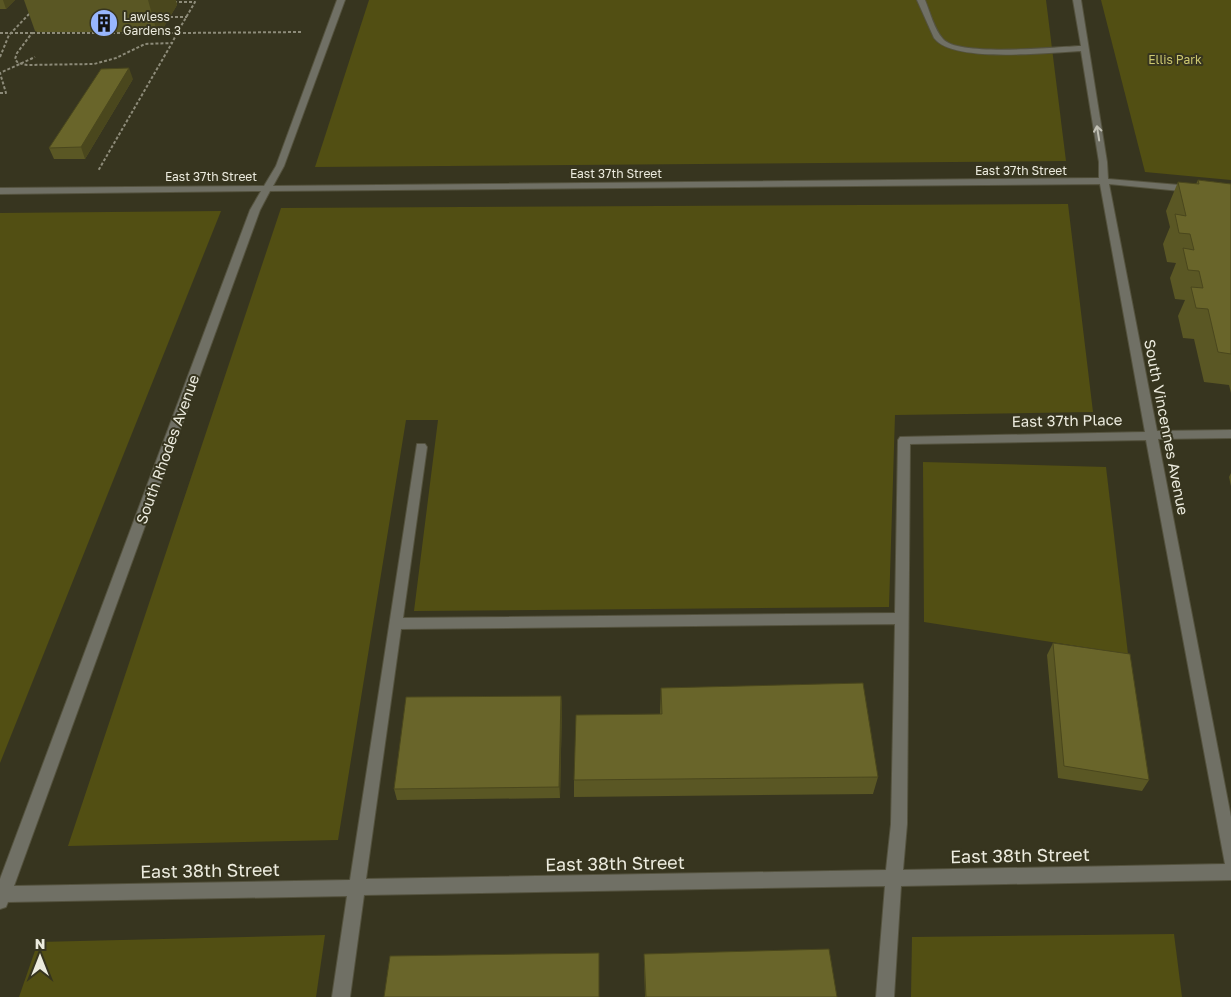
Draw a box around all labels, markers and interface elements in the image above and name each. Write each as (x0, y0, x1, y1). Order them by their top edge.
building icon: Lawless Gardens 3 (89, 8, 119, 38)
place label: Lawless Gardens 3 (123, 9, 181, 38)
park label: Ellis Park (1148, 52, 1202, 67)
one-way arrow (1093, 125, 1103, 141)
street label: East 37th Street (975, 163, 1067, 178)
street label: East 37th Street (570, 166, 662, 181)
street label: East 37th Street (165, 169, 257, 184)
street label: South Vincennes Avenue (1141, 338, 1193, 517)
street label: South Rhodes Avenue (132, 372, 203, 526)
street label: East 37th Place (1011, 410, 1123, 430)
street label: East 38th Street (950, 843, 1090, 867)
street label: East 38th Street (545, 851, 685, 875)
street label: East 38th Street (140, 858, 280, 882)
north arrow (15, 932, 65, 982)
text: N (35, 935, 45, 952)

